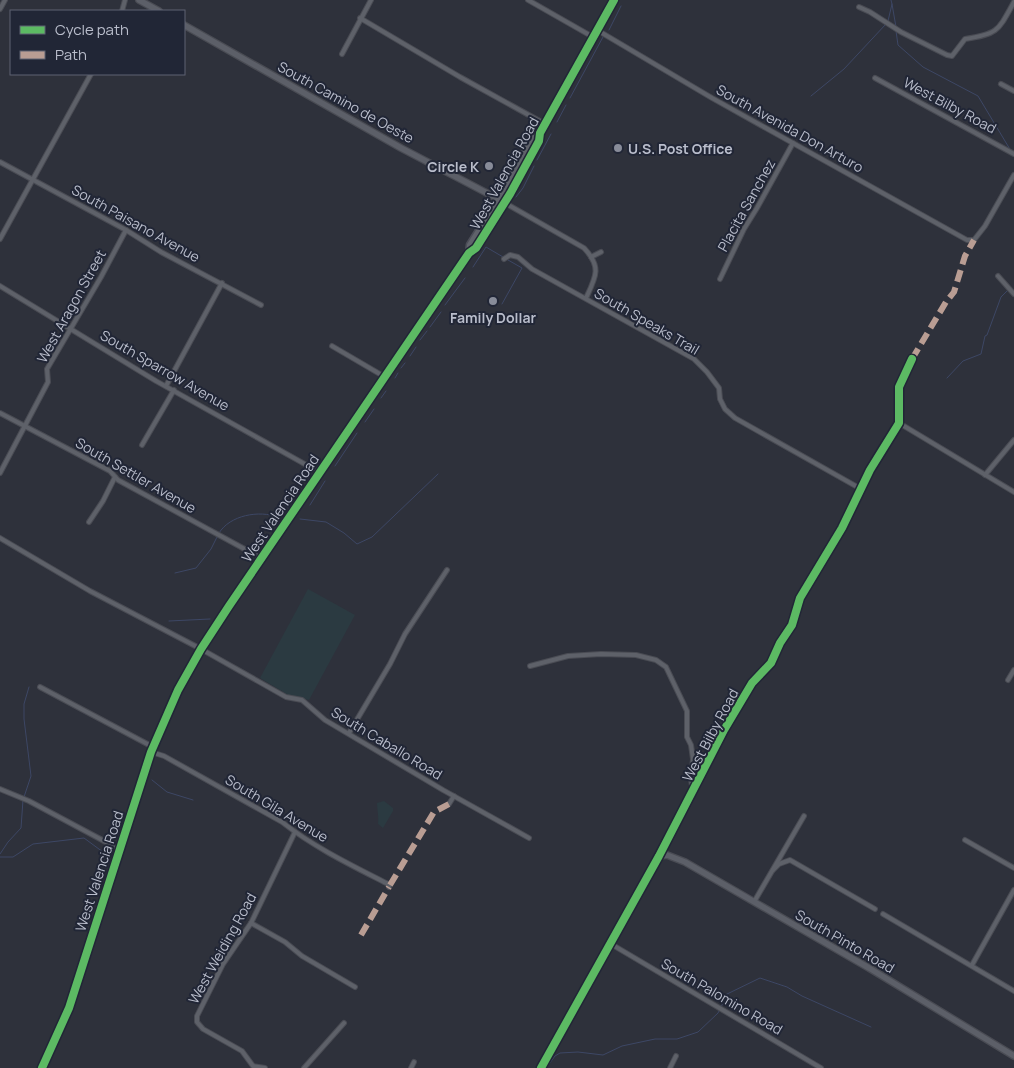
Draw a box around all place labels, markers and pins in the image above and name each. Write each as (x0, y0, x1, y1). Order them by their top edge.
place label: U.S. Post Office (628, 139, 733, 158)
marker: U.S. Post Office (612, 142, 624, 154)
place label: Circle K (427, 157, 480, 176)
marker: Circle K (483, 160, 495, 172)
marker: Family Dollar (487, 295, 499, 307)
place label: Family Dollar (450, 308, 536, 327)

